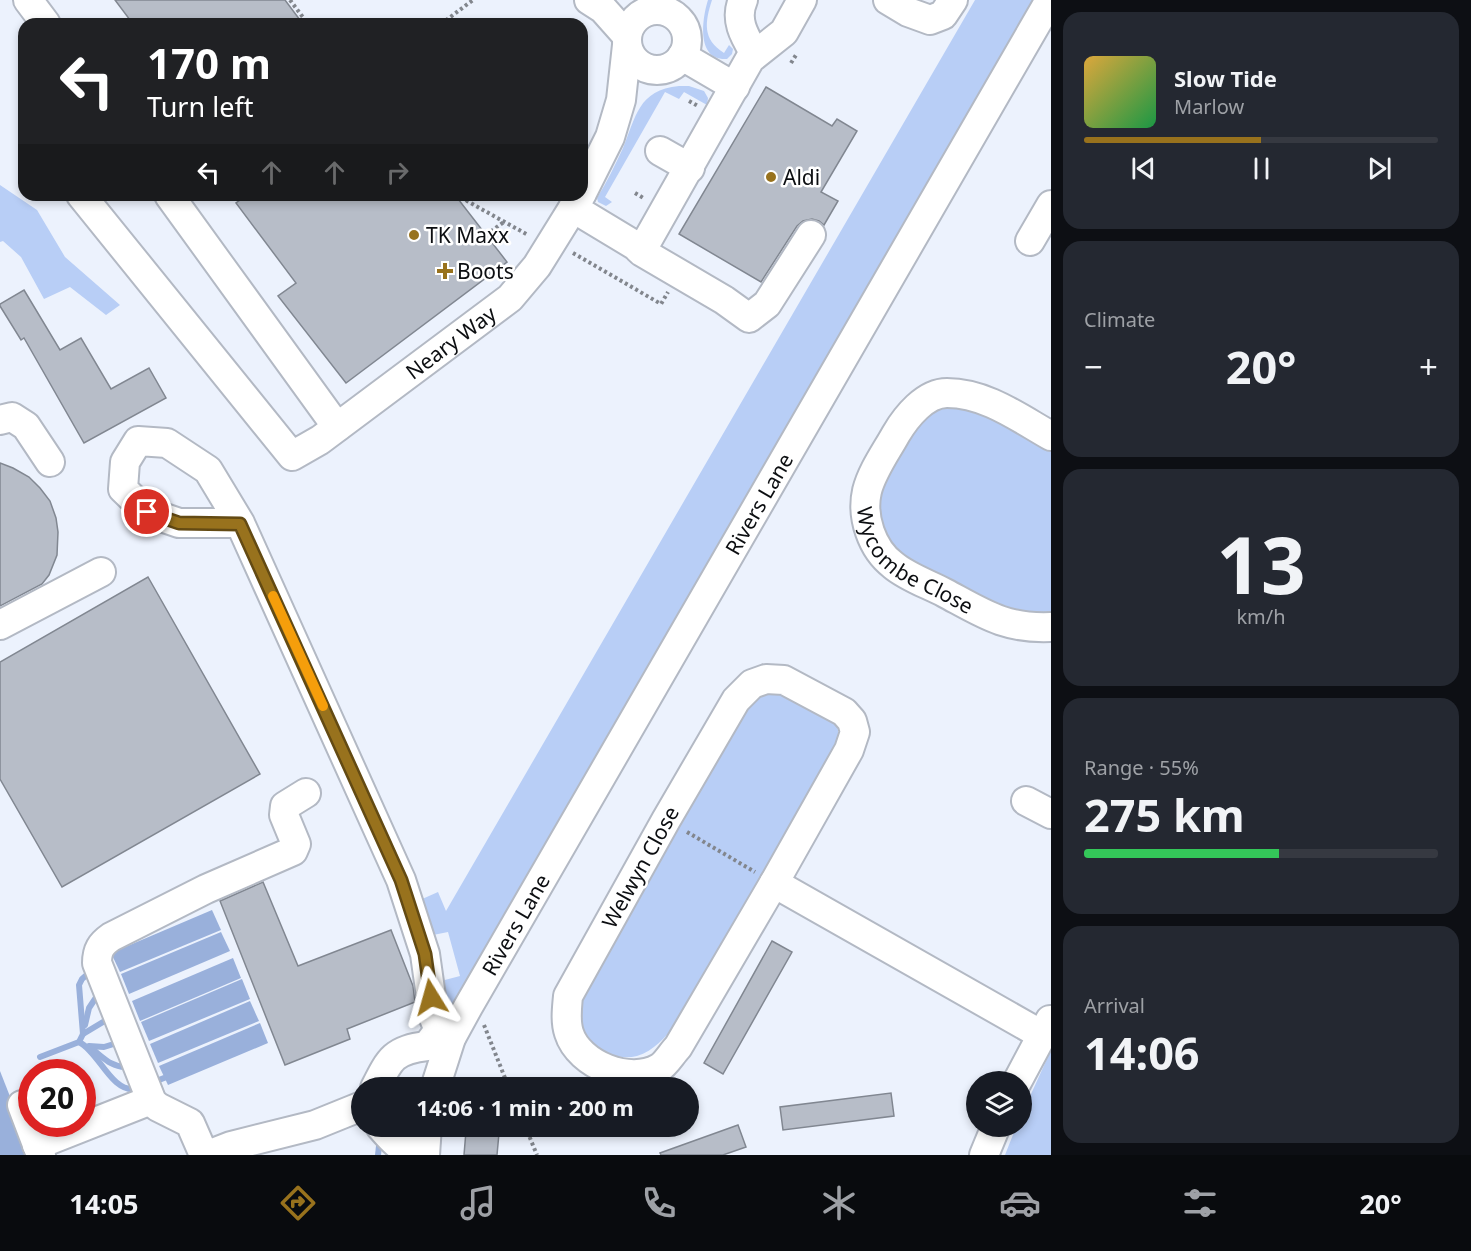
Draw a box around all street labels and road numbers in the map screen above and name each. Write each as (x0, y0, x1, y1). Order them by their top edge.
street label: Neary Way (400, 299, 502, 385)
street label: Rivers Lane (718, 448, 799, 560)
street label: Wycombe Close (851, 505, 978, 620)
street label: Welwyn Close (595, 801, 685, 933)
street label: Rivers Lane (475, 869, 556, 980)

